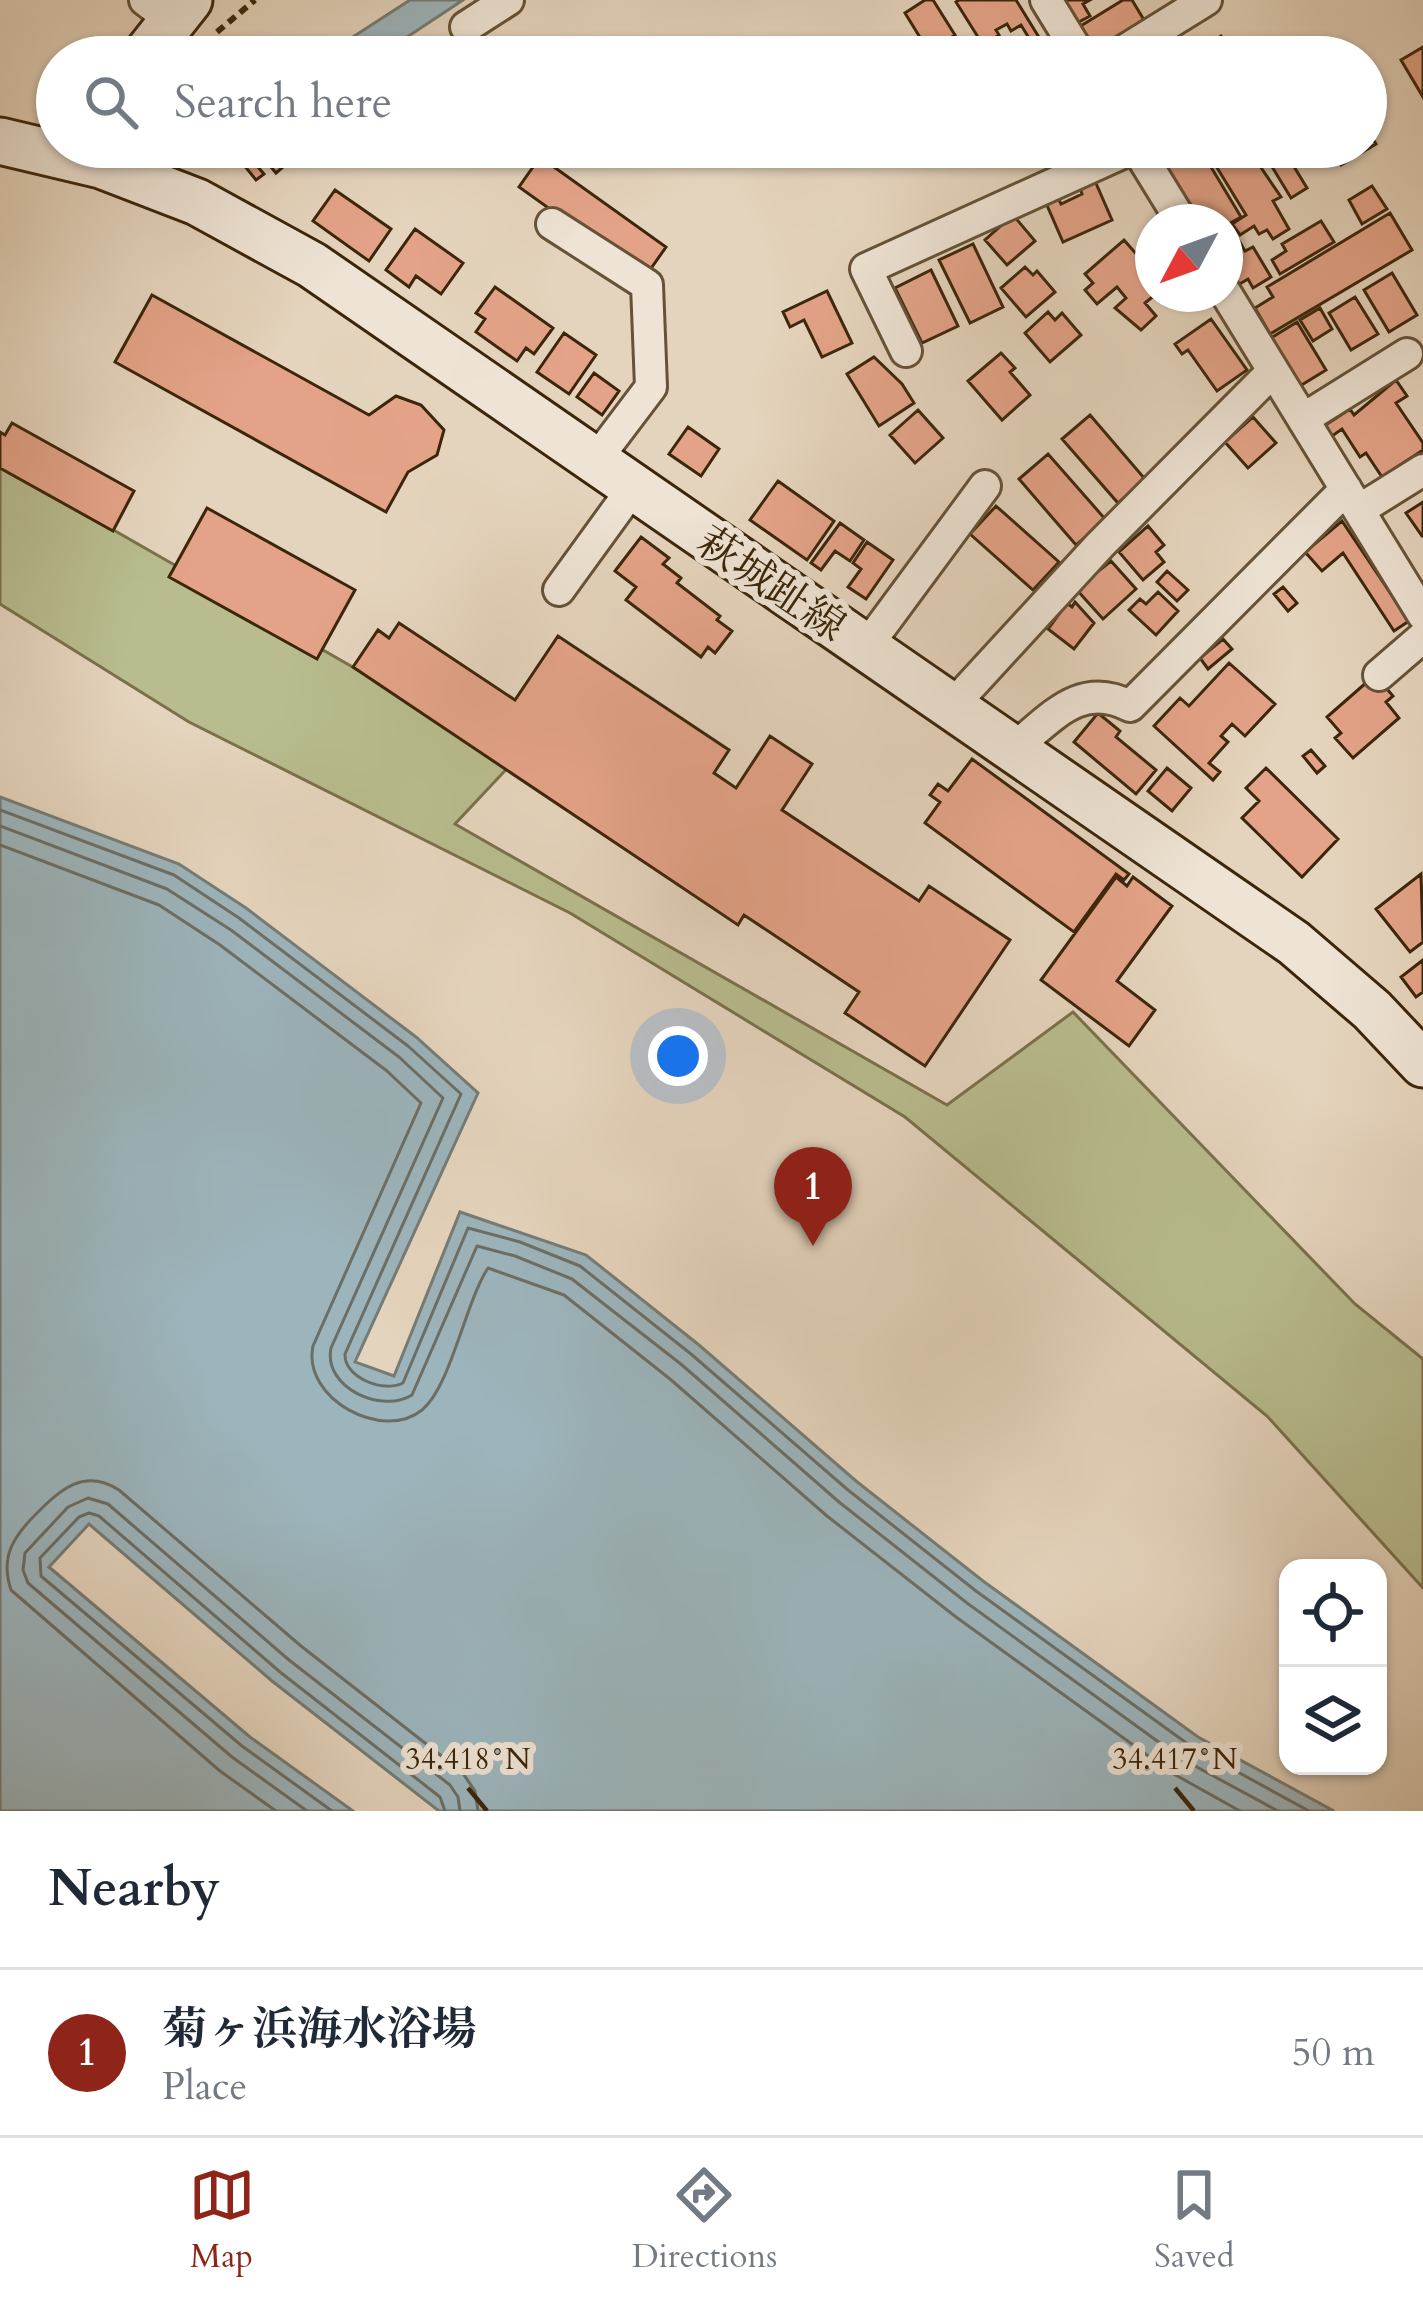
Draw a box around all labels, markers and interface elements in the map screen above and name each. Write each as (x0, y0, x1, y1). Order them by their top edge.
search box (36, 36, 1387, 168)
icon: search (78, 69, 144, 135)
text: Search here (174, 72, 392, 133)
north arrow (1135, 204, 1243, 312)
street label: 萩城趾線 (686, 514, 857, 655)
your location (648, 1026, 708, 1086)
pin: 1 (774, 1147, 852, 1246)
map controls (1279, 1559, 1387, 1775)
button: locate (1279, 1559, 1387, 1667)
button: layers (1279, 1667, 1387, 1775)
text: 34.418°N (405, 1739, 531, 1780)
text: 34.417°N (1112, 1739, 1238, 1780)
text: Nearby (48, 1854, 220, 1924)
text: 菊ヶ浜海水浴場 (162, 1999, 477, 2060)
text: 1 (77, 2026, 97, 2079)
text: 50 m (1292, 2026, 1375, 2079)
text: Place (162, 2060, 247, 2113)
tab: Map (189, 2162, 255, 2279)
tab: Directions (632, 2162, 777, 2279)
tab: Saved (1154, 2162, 1234, 2279)

